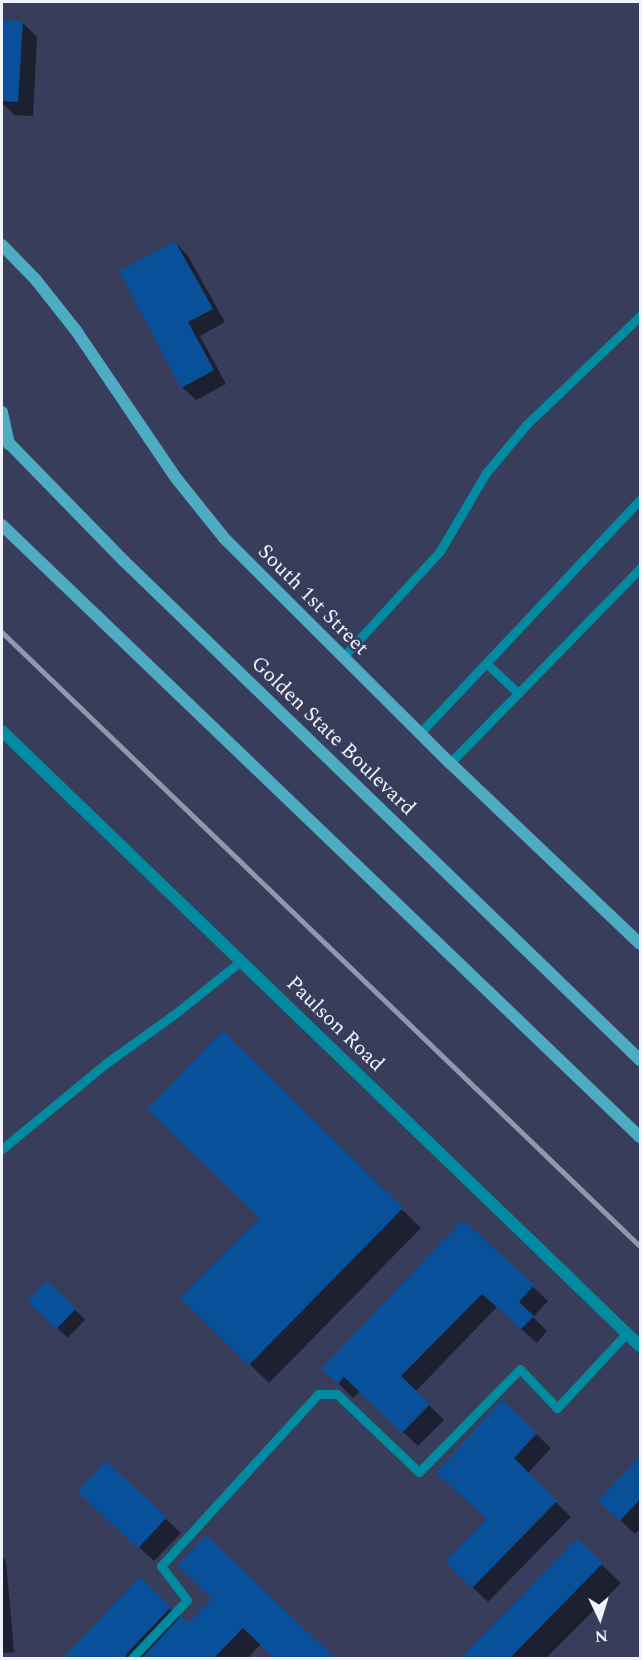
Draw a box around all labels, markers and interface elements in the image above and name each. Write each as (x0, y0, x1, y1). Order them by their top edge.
street label: South 1st Street (252, 539, 374, 661)
street label: Golden State Boulevard (246, 651, 420, 821)
street label: Paulson Road (281, 971, 389, 1077)
north arrow (570, 1588, 630, 1648)
text: N (594, 1624, 609, 1648)

